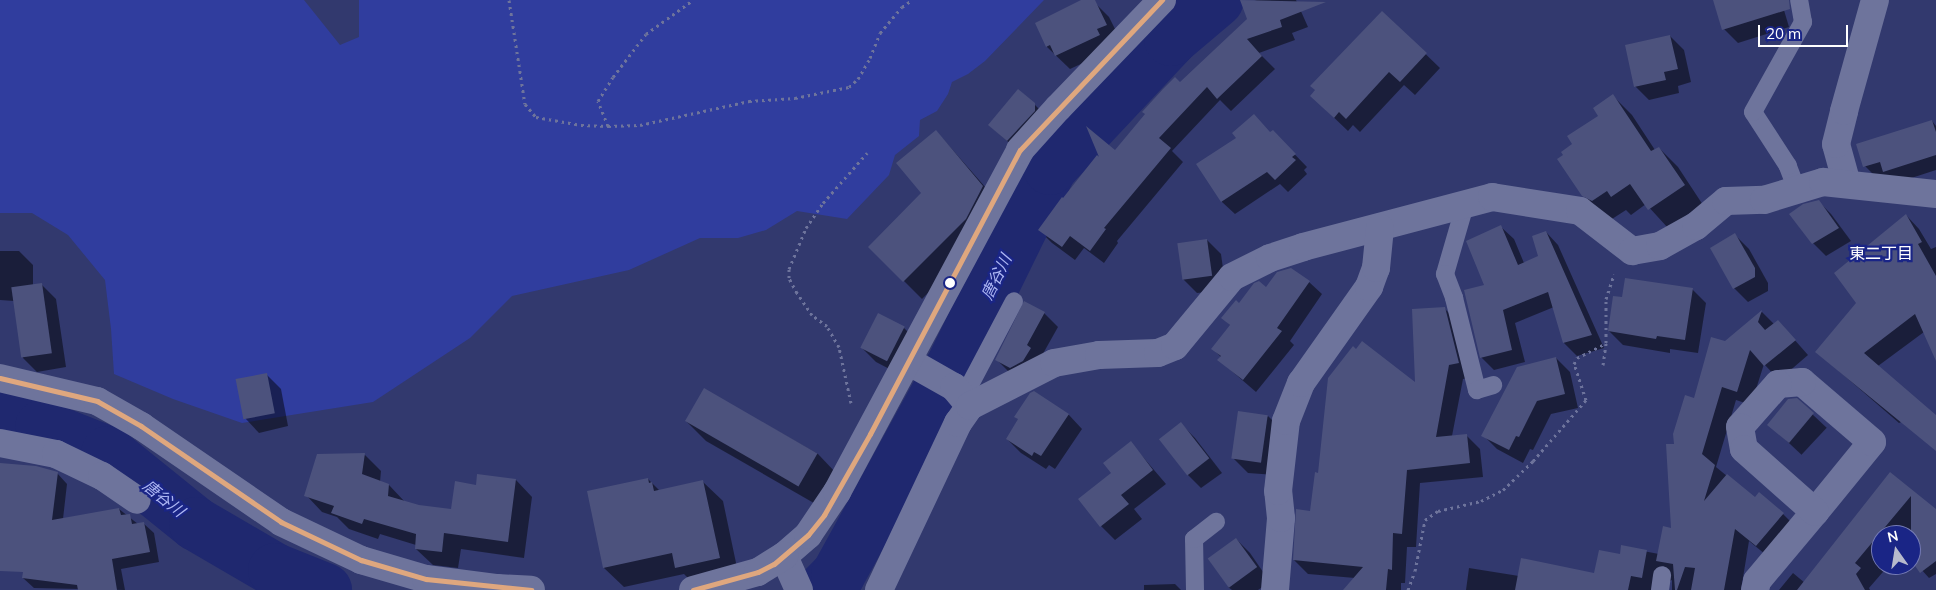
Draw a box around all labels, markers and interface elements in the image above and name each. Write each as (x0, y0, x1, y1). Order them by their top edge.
scale bar (1761, 15, 1851, 47)
text: 20 m (1766, 24, 1801, 43)
district label: 東二丁目 (1849, 243, 1913, 263)
water label: 唐谷川 (977, 251, 1015, 303)
unlabelled marker (945, 278, 955, 288)
water label: 唐谷川 (139, 475, 189, 521)
north arrow (1871, 525, 1921, 575)
text: N (1886, 526, 1900, 546)

